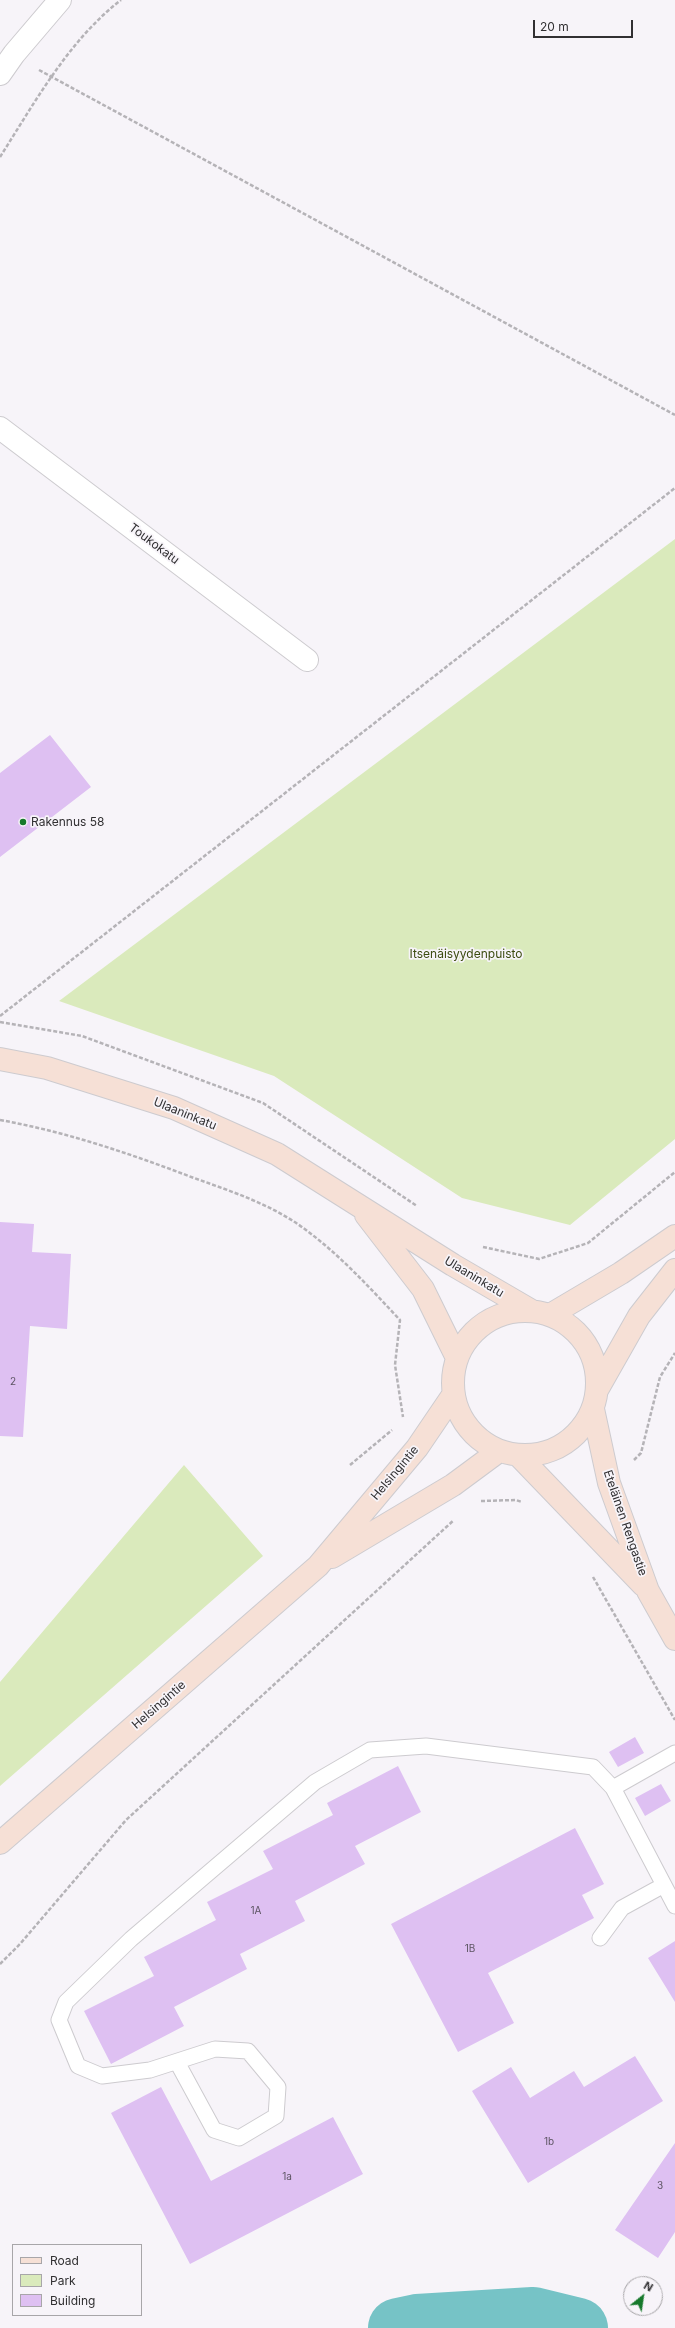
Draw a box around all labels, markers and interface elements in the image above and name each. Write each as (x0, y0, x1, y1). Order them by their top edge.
scale bar (535, 12, 635, 38)
text: 20 m (540, 19, 569, 34)
street label: Toukokatu (126, 521, 182, 567)
place label: Rakennus 58 (31, 815, 104, 829)
marker: Rakennus 58 (18, 817, 28, 827)
park label: Itsenäisyydenpuisto (410, 947, 522, 961)
street label: Ulaaninkatu (151, 1095, 219, 1133)
street label: Ulaaninkatu (442, 1254, 506, 1300)
house number: 2 (10, 1376, 16, 1388)
street label: Helsingintie (368, 1443, 422, 1503)
street label: Eteläinen Rengastie (600, 1468, 650, 1578)
street label: Helsingintie (129, 1678, 189, 1732)
house number: 1A (251, 1905, 261, 1917)
house number: 1B (465, 1943, 475, 1955)
house number: 1b (544, 2136, 554, 2148)
house number: 1a (282, 2171, 292, 2183)
house number: 3 (657, 2180, 663, 2192)
legend (12, 2244, 142, 2316)
text: Road (50, 2253, 79, 2268)
text: Park (50, 2273, 76, 2288)
north arrow (623, 2276, 663, 2316)
text: N (641, 2278, 656, 2295)
text: Building (50, 2293, 95, 2308)

